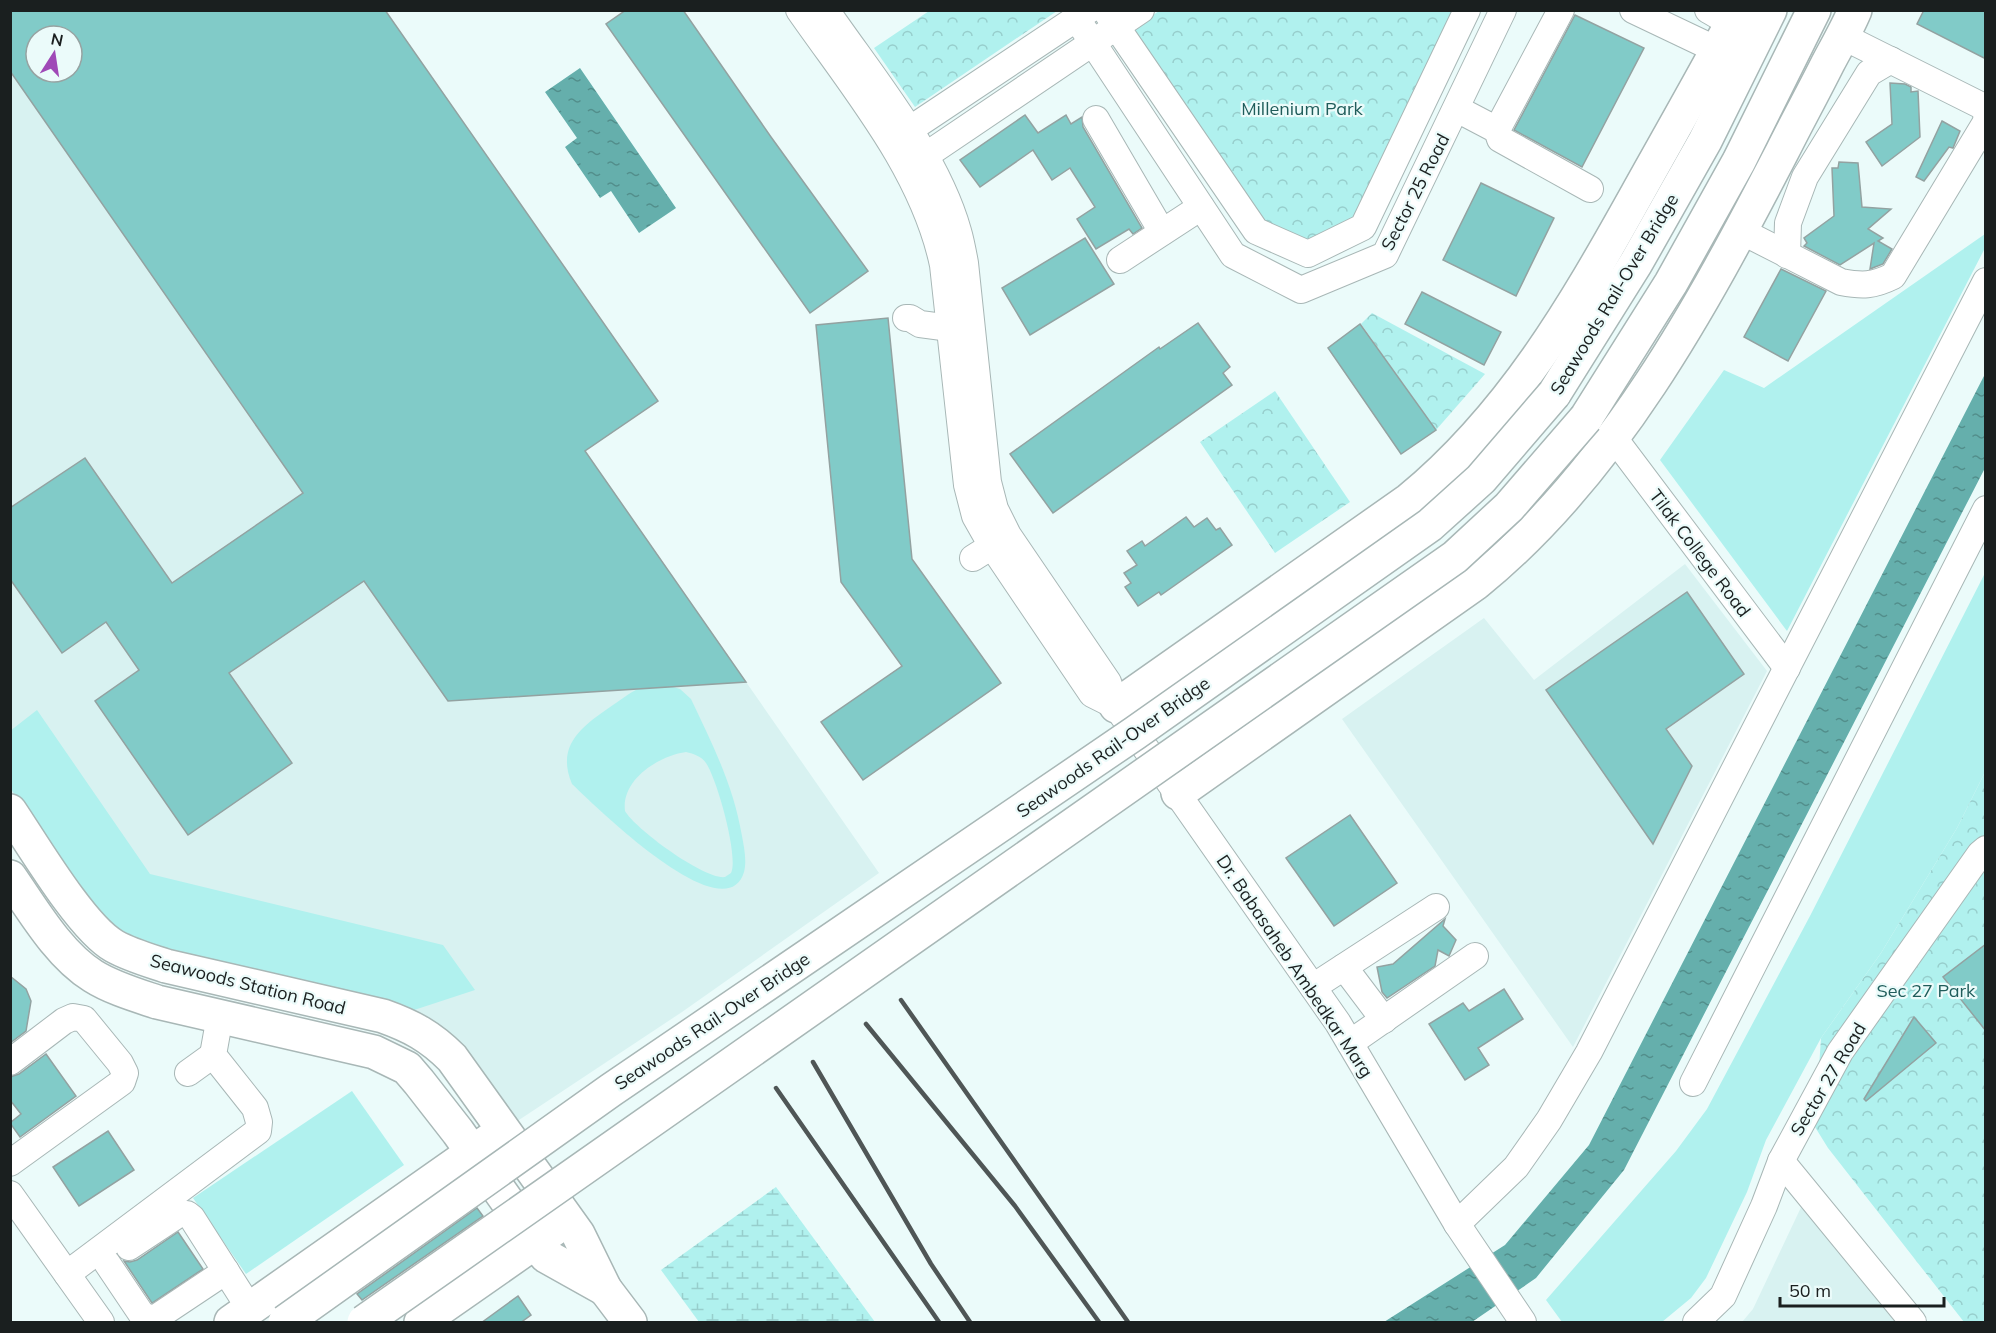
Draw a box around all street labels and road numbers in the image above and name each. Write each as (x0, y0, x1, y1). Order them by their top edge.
street label: Sector 25 Road (1376, 130, 1454, 254)
street label: Seawoods Rail-Over Bridge (1545, 189, 1683, 399)
street label: Tilak College Road (1644, 485, 1756, 621)
street label: Seawoods Rail-Over Bridge (1012, 671, 1214, 823)
street label: Dr. Babasaheb Ambedkar Marg (1212, 850, 1378, 1082)
street label: Seawoods Rail-Over Bridge (610, 947, 814, 1095)
street label: Seawoods Station Road (148, 949, 348, 1019)
street label: Sector 27 Road (1785, 1018, 1871, 1140)

